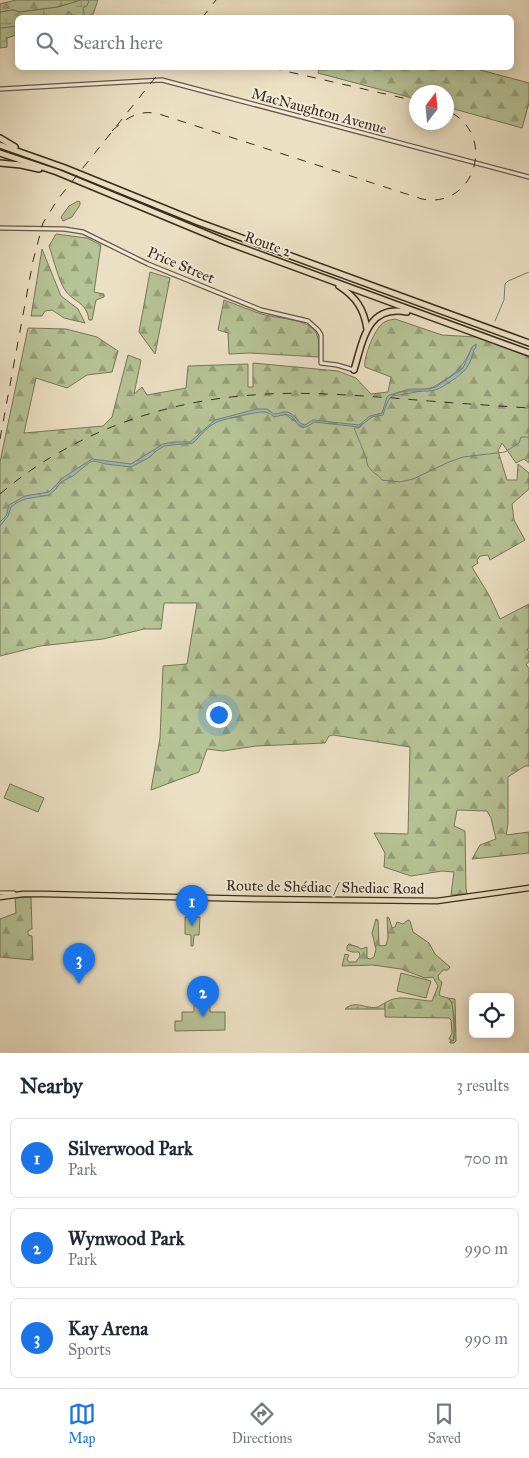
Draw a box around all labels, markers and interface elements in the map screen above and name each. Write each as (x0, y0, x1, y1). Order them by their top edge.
search box (15, 15, 514, 70)
icon: search (33, 29, 61, 57)
text: Search here (73, 31, 163, 54)
street label: MacNaughton Avenue (249, 84, 389, 138)
north arrow (409, 85, 454, 130)
street label: Route 2 (242, 227, 294, 261)
street label: Price Street (145, 243, 218, 287)
your location (206, 702, 232, 728)
street label: Route de Shédiac / Shediac Road (226, 876, 425, 898)
pin: 1 (176, 885, 208, 926)
pin: 3 (63, 943, 95, 984)
pin: 2 (187, 976, 219, 1017)
map controls (469, 993, 514, 1038)
button: locate (469, 993, 514, 1038)
text: Nearby (20, 1073, 83, 1099)
text: 3 results (456, 1076, 509, 1095)
text: Silverwood Park (68, 1137, 193, 1160)
text: 1 (34, 1149, 40, 1168)
text: 700 m (464, 1149, 508, 1168)
text: Park (68, 1160, 97, 1179)
text: Wynwood Park (68, 1227, 185, 1250)
text: 2 (33, 1239, 41, 1258)
text: 990 m (465, 1239, 508, 1258)
text: Park (68, 1250, 97, 1269)
text: Kay Arena (68, 1317, 148, 1340)
text: 3 (34, 1329, 40, 1348)
text: 990 m (465, 1329, 508, 1348)
text: Sports (68, 1340, 111, 1359)
tab: Map (68, 1400, 96, 1447)
tab: Directions (232, 1400, 292, 1447)
tab: Saved (428, 1400, 461, 1447)

